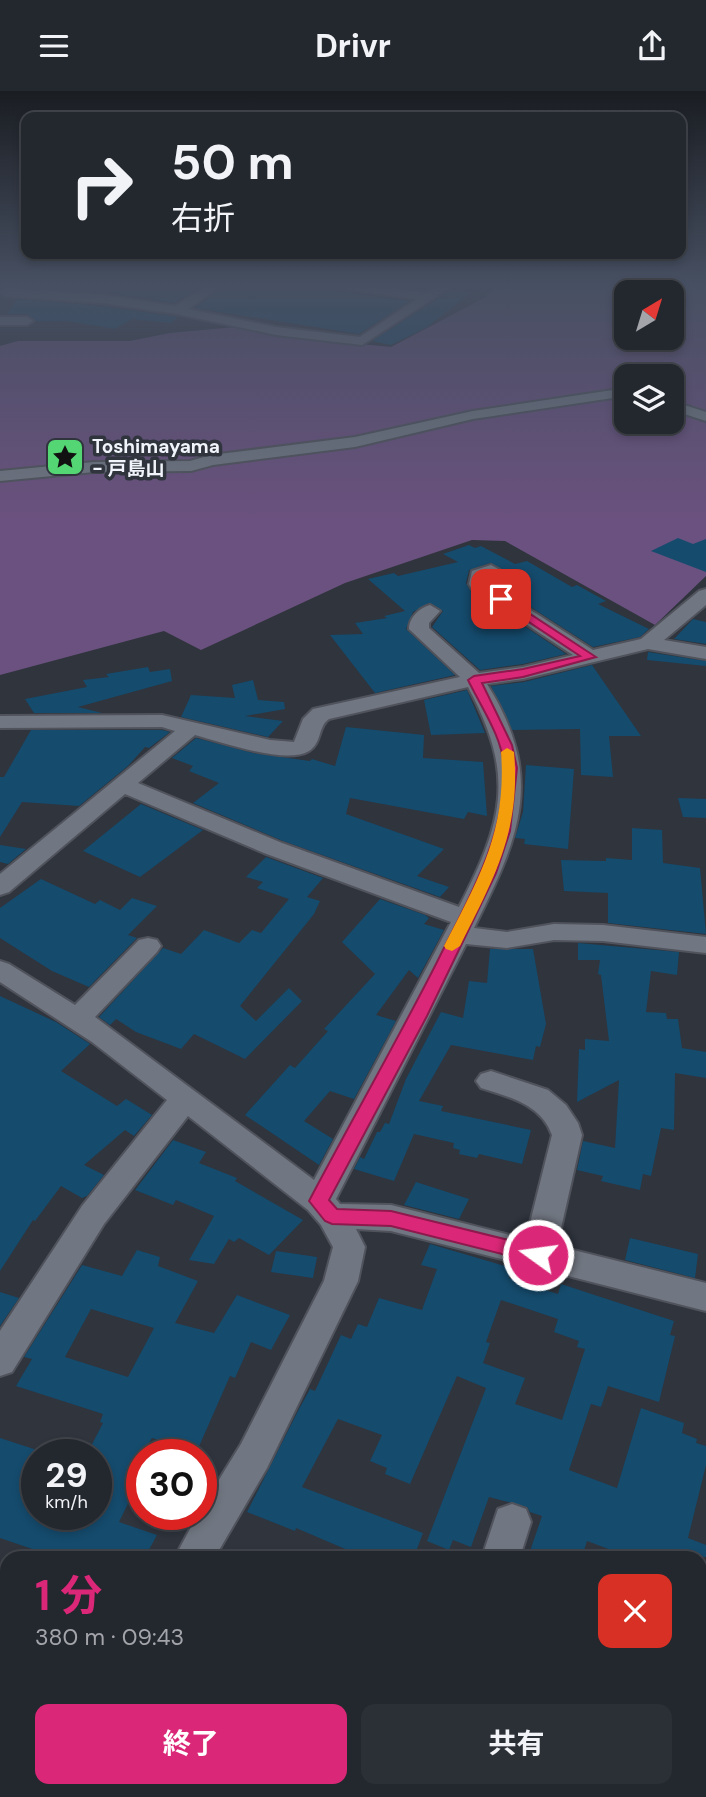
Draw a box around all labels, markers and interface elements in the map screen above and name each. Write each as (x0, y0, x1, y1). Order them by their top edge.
text: Drivr (315, 25, 391, 67)
icon: menu (35, 27, 73, 65)
icon: share (633, 27, 671, 65)
text: 50 m (171, 130, 294, 194)
icon: right (56, 140, 147, 231)
text: 右折 (171, 197, 235, 239)
north arrow (614, 280, 684, 350)
map controls (614, 280, 684, 434)
button: layers (614, 364, 684, 434)
place label: Toshimayama - 戸島山 (92, 434, 220, 481)
place icon: Toshimayama - 戸島山 (44, 436, 86, 478)
pin (471, 569, 531, 629)
icon: arrive (482, 580, 520, 618)
position arrow (501, 1218, 575, 1292)
speed limit sign: 30 (126, 1439, 217, 1530)
text: 29 (45, 1452, 88, 1498)
text: km/h (45, 1490, 88, 1514)
text: 1 分 (35, 1568, 102, 1623)
button: close (598, 1574, 672, 1648)
text: 380 m · 09:43 (35, 1622, 184, 1652)
button: 終了 (35, 1704, 347, 1784)
button: 共有 (361, 1704, 672, 1784)

